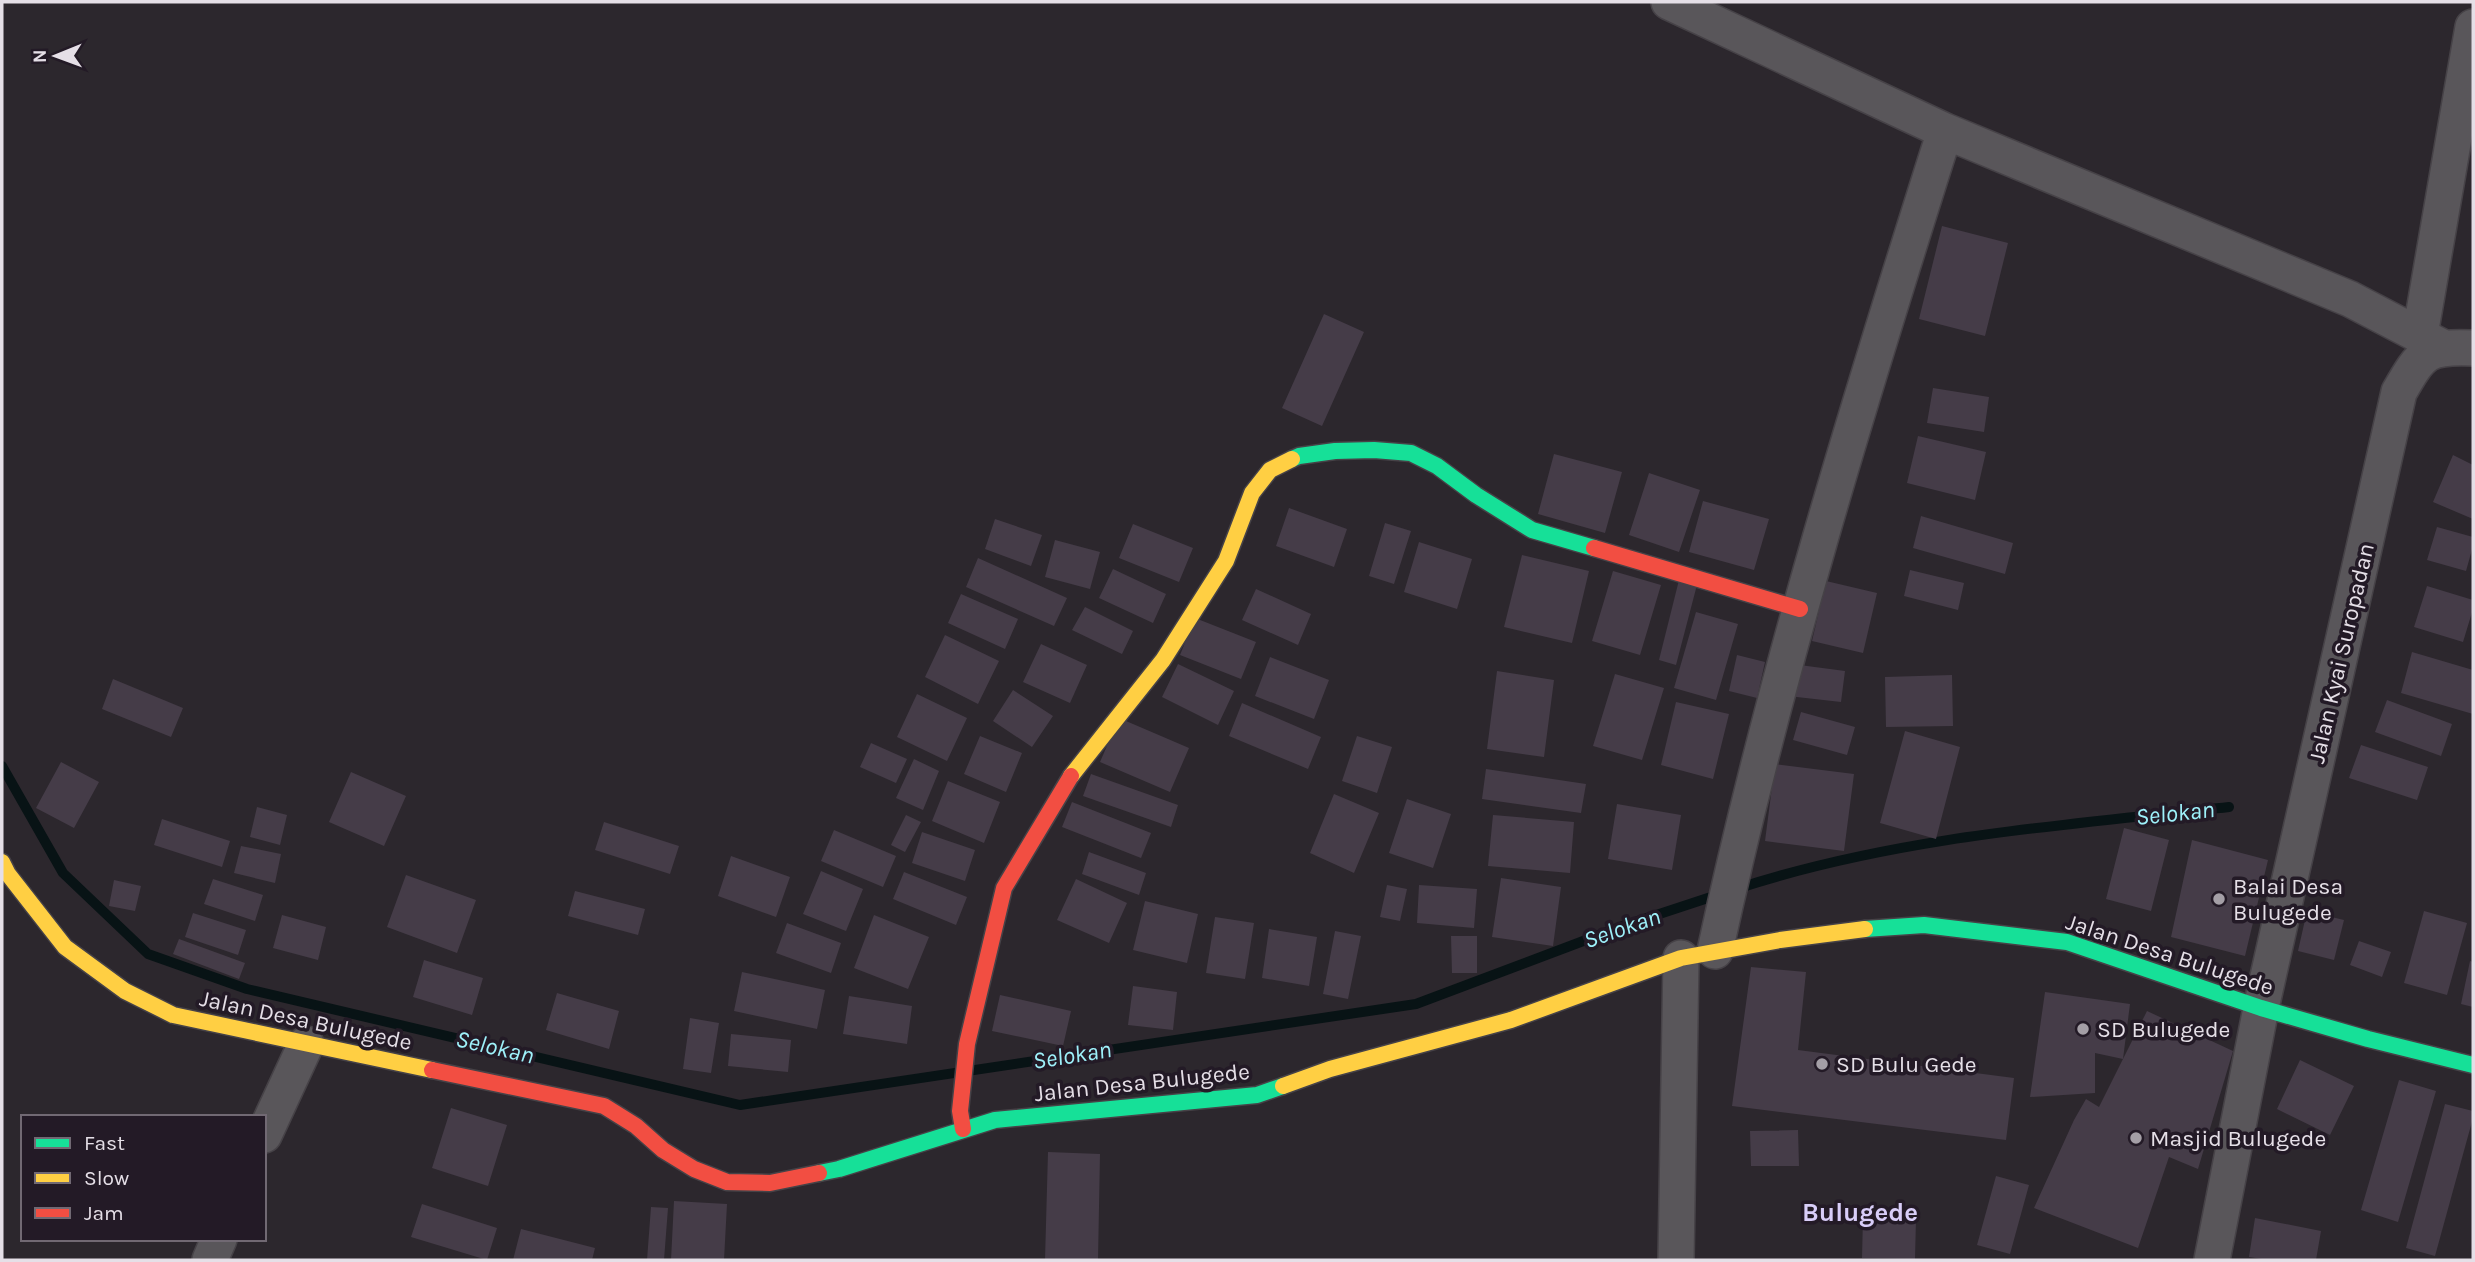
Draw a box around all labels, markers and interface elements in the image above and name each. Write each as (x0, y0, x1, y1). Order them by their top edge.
north arrow (21, 21, 91, 91)
text: N (29, 49, 51, 63)
street label: Jalan Kyai Suropadan (2303, 540, 2380, 766)
water label: Selokan (2134, 795, 2216, 831)
place label: Balai Desa Bulugede (2233, 873, 2343, 926)
marker: Balai Desa Bulugede (2211, 891, 2227, 907)
water label: Selokan (1580, 902, 1664, 954)
street label: Jalan Desa Bulugede (2063, 908, 2277, 1001)
street label: Jalan Desa Bulugede (197, 985, 415, 1056)
place label: SD Bulugede (2097, 1016, 2230, 1043)
marker: SD Bulugede (2075, 1021, 2091, 1037)
water label: Selokan (453, 1024, 537, 1070)
water label: Selokan (1031, 1035, 1113, 1075)
place label: SD Bulu Gede (1836, 1051, 1977, 1078)
marker: SD Bulu Gede (1814, 1056, 1830, 1072)
street label: Jalan Desa Bulugede (1033, 1058, 1251, 1107)
legend (21, 1115, 266, 1241)
place label: Masjid Bulugede (2150, 1125, 2326, 1152)
marker: Masjid Bulugede (2128, 1130, 2144, 1146)
text: Fast (84, 1131, 125, 1155)
text: Slow (84, 1166, 129, 1190)
district label: Bulugede (1802, 1197, 1918, 1228)
text: Jam (84, 1201, 124, 1225)

